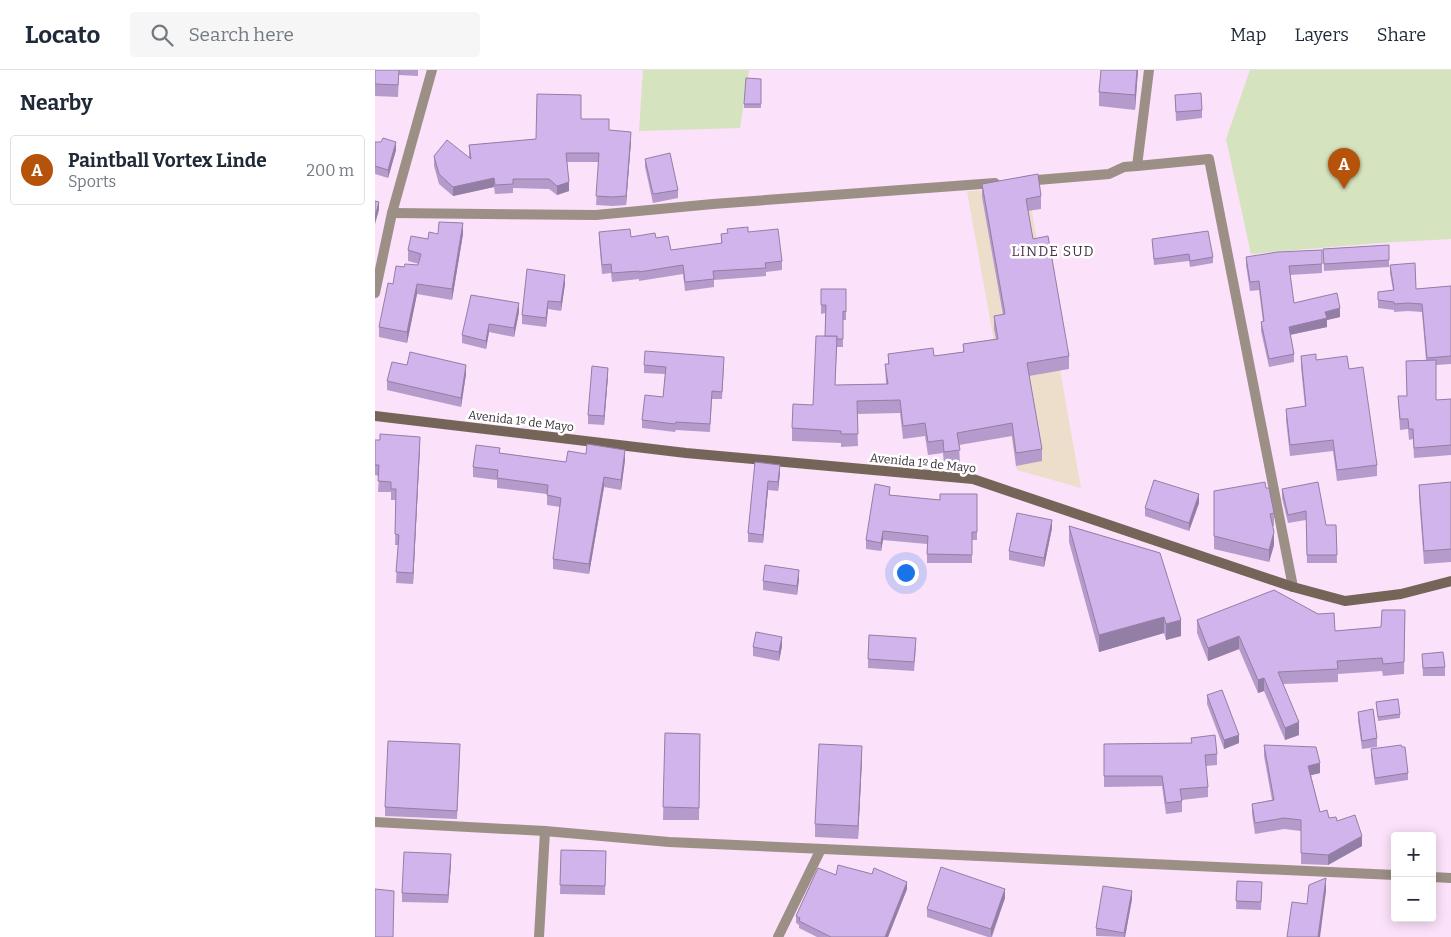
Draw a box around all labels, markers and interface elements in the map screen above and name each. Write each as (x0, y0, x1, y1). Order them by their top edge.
search box (130, 12, 480, 57)
text: Locato (25, 21, 100, 49)
icon: search (148, 21, 176, 49)
text: Search here (188, 23, 294, 46)
text: Map (1230, 24, 1266, 46)
text: Layers (1294, 24, 1349, 46)
text: Share (1377, 24, 1426, 46)
text: Nearby (20, 90, 93, 116)
pin: A (1328, 148, 1360, 189)
text: Paintball Vortex Linde (68, 149, 267, 172)
text: A (31, 161, 43, 180)
text: 200 m (306, 161, 354, 180)
text: Sports (68, 172, 116, 191)
district label: LINDE SUD (1011, 243, 1095, 260)
street label: Avenida 1º de Mayo (467, 408, 575, 434)
street label: Avenida 1º de Mayo (869, 450, 977, 476)
your location (893, 560, 919, 586)
map controls (1391, 832, 1436, 922)
button: + (1391, 832, 1436, 877)
button: − (1391, 877, 1436, 922)

